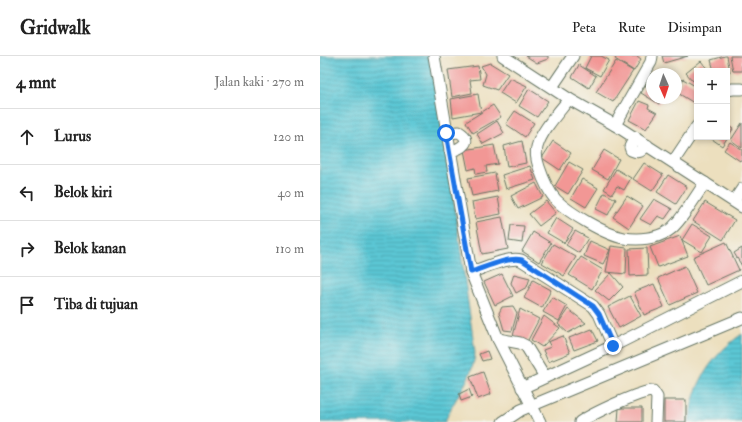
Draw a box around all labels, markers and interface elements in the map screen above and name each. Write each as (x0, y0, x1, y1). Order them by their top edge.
text: Gridwalk (20, 16, 91, 40)
text: Peta (572, 19, 596, 36)
text: Rute (618, 19, 645, 36)
text: Disimpan (667, 19, 722, 36)
north arrow (646, 68, 682, 104)
map controls (694, 68, 730, 140)
button: + (694, 68, 730, 104)
text: 4 mnt (16, 72, 56, 93)
text: Jalan kaki · 270 m (214, 74, 304, 90)
button: − (694, 104, 730, 140)
route start (437, 124, 455, 142)
icon: ahead (16, 126, 38, 148)
text: Lurus (54, 127, 91, 146)
text: 120 m (273, 129, 304, 145)
icon: left (16, 182, 38, 204)
text: Belok kiri (54, 183, 112, 202)
text: 40 m (278, 185, 304, 201)
icon: right (16, 238, 38, 260)
text: Belok kanan (54, 239, 126, 258)
text: 110 m (275, 241, 304, 257)
icon: arrive (16, 294, 38, 316)
text: Tiba di tujuan (54, 295, 138, 314)
route end (604, 337, 622, 355)

